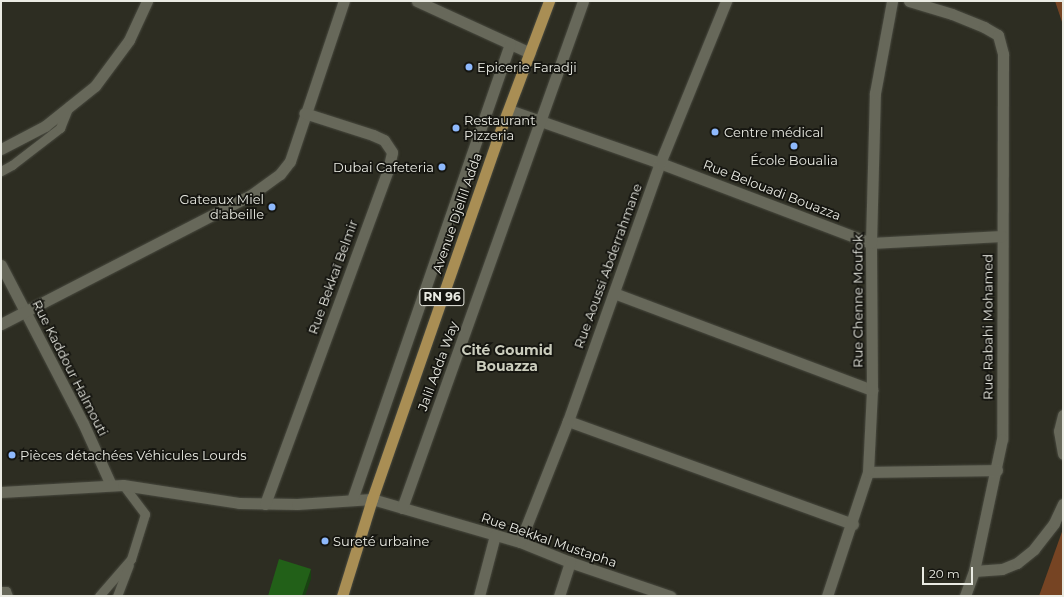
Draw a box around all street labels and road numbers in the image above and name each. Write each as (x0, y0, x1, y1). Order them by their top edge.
street label: Avenue Djellil Adda (429, 151, 485, 275)
street label: Rue Belouadi Bouazza (701, 157, 843, 223)
street label: Rue Aoussi Abderrahmane (571, 181, 645, 351)
street label: Rue Bekkaï Belmir (305, 218, 361, 336)
street label: Rue Chenne Moufok (850, 234, 866, 368)
street label: Rue Rabahi Mohamed (980, 254, 996, 400)
road number: RN 96 (419, 287, 465, 307)
street label: Rue Kaddour Halmouti (29, 297, 111, 439)
street label: Jalil Adda Way (415, 319, 461, 413)
street label: Rue Bekkal Mustapha (479, 509, 619, 571)

